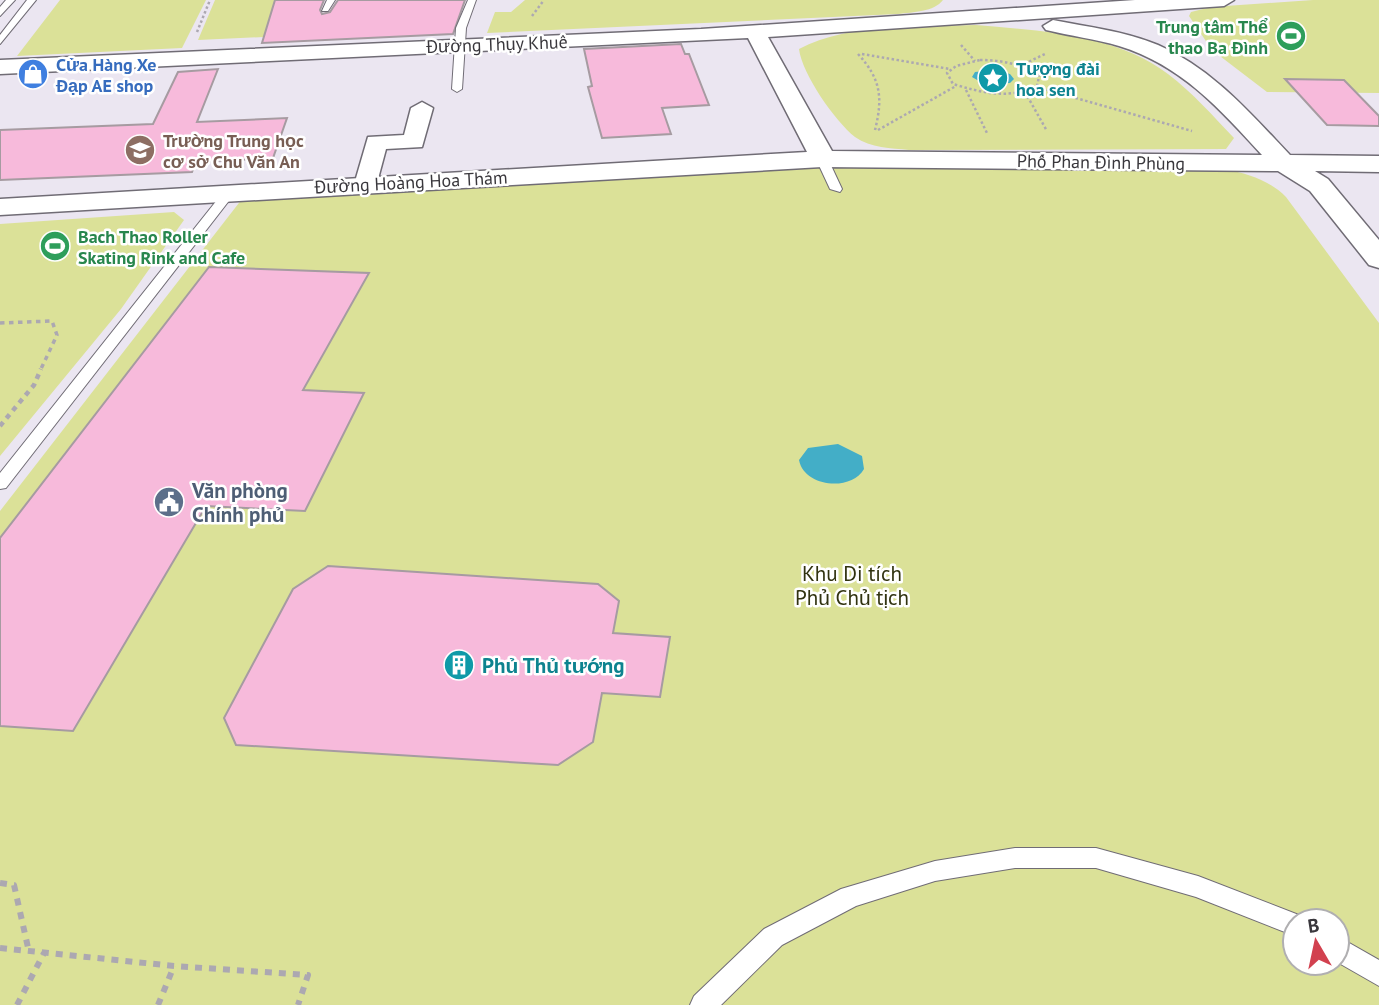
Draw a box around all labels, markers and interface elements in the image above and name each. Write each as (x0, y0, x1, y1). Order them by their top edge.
place label: Trung tâm Thể thao Ba Đình (1156, 15, 1268, 59)
sports icon: Trung tâm Thể thao Ba Đình (1274, 19, 1308, 53)
street label: Đường Thụy Khuê (425, 30, 568, 58)
place label: Cửa Hàng Xe Đạp AE shop (55, 53, 156, 97)
shop icon: Cửa Hàng Xe Đạp AE shop (16, 57, 50, 91)
place label: Tượng đài hoa sen (1016, 57, 1100, 101)
place icon: Tượng đài hoa sen (976, 61, 1010, 95)
place label: Trường Trung học cơ sở Chu Văn An (163, 129, 304, 173)
school or university icon: Trường Trung học cơ sở Chu Văn An (123, 133, 157, 167)
street label: Phố Phan Đình Phùng (1017, 149, 1185, 175)
street label: Đường Hoàng Hoa Thám (313, 165, 508, 199)
place label: Bach Thao Roller Skating Rink and Cafe (78, 225, 245, 269)
sports icon: Bach Thao Roller Skating Rink and Cafe (38, 229, 72, 263)
place label: Văn phòng Chính phủ (191, 477, 288, 528)
public building icon: Văn phòng Chính phủ (152, 485, 186, 519)
park label: Khu Di tích Phủ Chủ tịch (795, 560, 909, 611)
building icon: Phủ Thủ tướng (442, 648, 476, 682)
place label: Phủ Thủ tướng (482, 652, 625, 679)
north arrow (1281, 907, 1351, 977)
text: B (1306, 912, 1321, 938)

